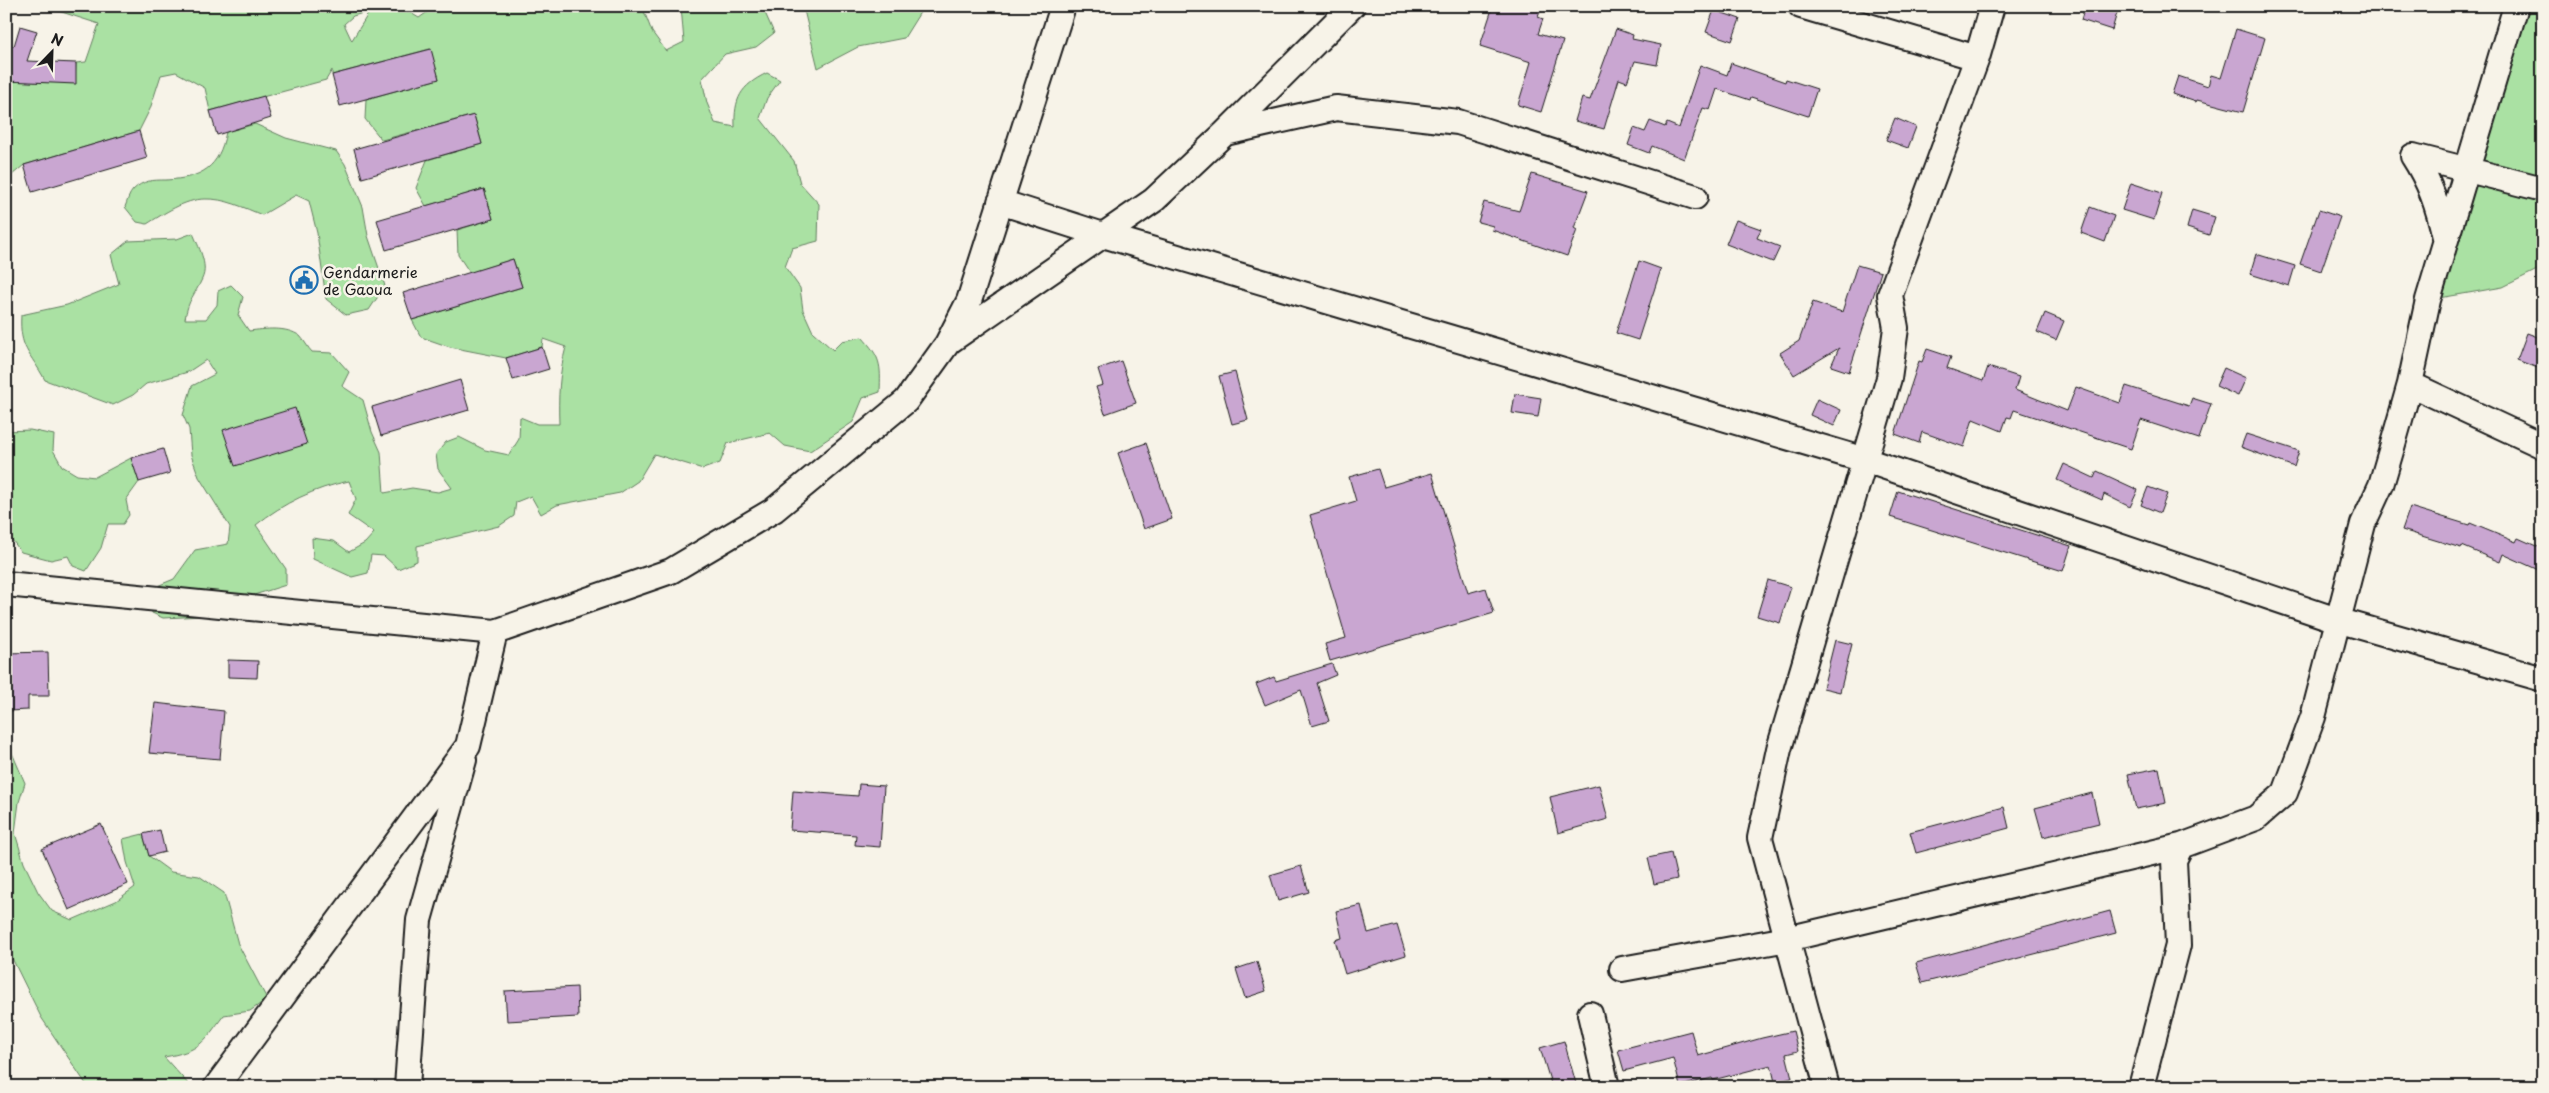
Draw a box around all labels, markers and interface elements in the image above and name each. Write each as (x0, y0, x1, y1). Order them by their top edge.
north arrow (28, 28, 78, 78)
text: N (48, 28, 66, 51)
place label: Gendarmerie de Gaoua (323, 260, 418, 300)
public building icon: Gendarmerie de Gaoua (289, 265, 319, 295)

